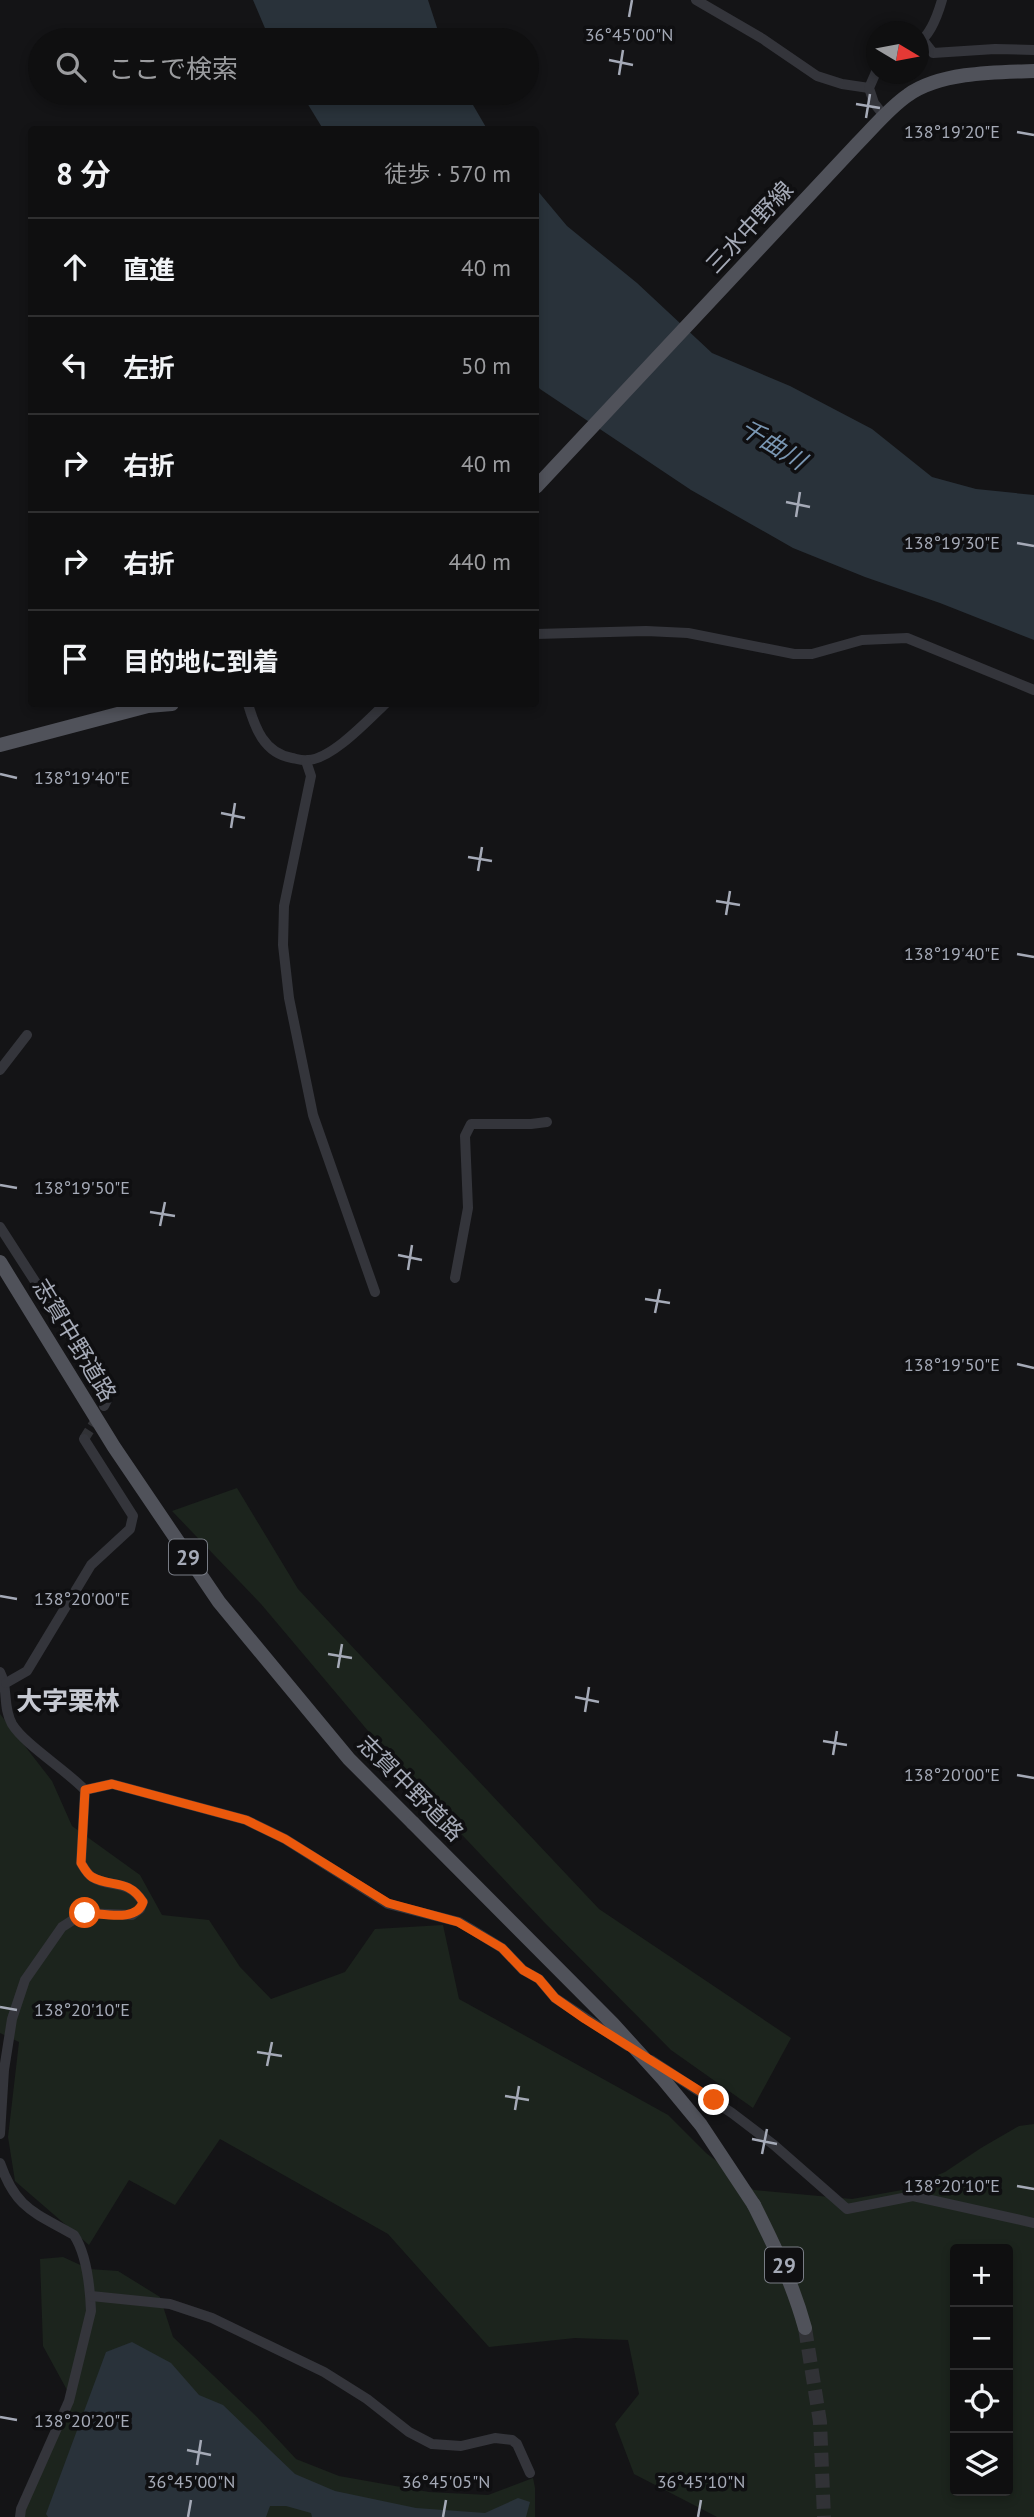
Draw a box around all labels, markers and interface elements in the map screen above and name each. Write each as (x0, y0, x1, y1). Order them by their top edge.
north arrow (866, 21, 929, 84)
text: 36°45'00"N (585, 23, 673, 46)
search box (28, 28, 539, 105)
icon: search (52, 48, 90, 86)
text: ここで検索 (108, 52, 238, 85)
text: 138°19'20"E (904, 120, 1000, 143)
text: 8 分 (56, 154, 111, 193)
text: 徒歩 · 570 m (384, 159, 511, 188)
street label: 三水中野線 (699, 175, 799, 279)
icon: ahead (56, 248, 94, 286)
text: 直進 (123, 253, 175, 286)
text: 40 m (461, 253, 511, 282)
icon: left (56, 346, 94, 384)
text: 左折 (123, 351, 175, 384)
text: 50 m (461, 351, 511, 380)
water label: 千曲川 (734, 412, 814, 478)
icon: right (56, 444, 94, 482)
text: 右折 (123, 449, 175, 482)
text: 40 m (461, 449, 511, 478)
text: 138°19'30"E (904, 531, 1000, 554)
icon: right (56, 542, 94, 580)
text: 右折 (123, 547, 175, 580)
text: 440 m (449, 547, 511, 576)
icon: arrive (56, 640, 94, 678)
text: 目的地に到着 (123, 645, 279, 678)
text: 138°19'40"E (34, 766, 130, 789)
text: 138°19'40"E (904, 942, 1000, 965)
text: 138°19'50"E (34, 1176, 130, 1199)
street label: 志賀中野道路 (27, 1273, 123, 1407)
text: 138°19'50"E (904, 1353, 1000, 1376)
road number: 29 (169, 1540, 207, 1574)
text: 138°20'00"E (34, 1587, 130, 1610)
district label: 大字栗林 (16, 1684, 120, 1717)
street label: 志賀中野道路 (352, 1729, 470, 1847)
text: 138°20'00"E (904, 1763, 1000, 1786)
route start (69, 1897, 100, 1928)
text: 138°20'10"E (34, 1998, 130, 2021)
route end (698, 2084, 729, 2115)
text: 138°20'10"E (904, 2174, 1000, 2197)
map controls (950, 2244, 1013, 2496)
button: + (950, 2244, 1013, 2307)
road number: 29 (765, 2248, 803, 2282)
button: − (950, 2307, 1013, 2370)
button: locate (950, 2370, 1013, 2433)
text: 138°20'20"E (34, 2409, 130, 2432)
button: layers (950, 2433, 1013, 2496)
text: 36°45'00"N (147, 2470, 235, 2493)
text: 36°45'05"N (402, 2470, 490, 2493)
text: 36°45'10"N (657, 2470, 745, 2493)

